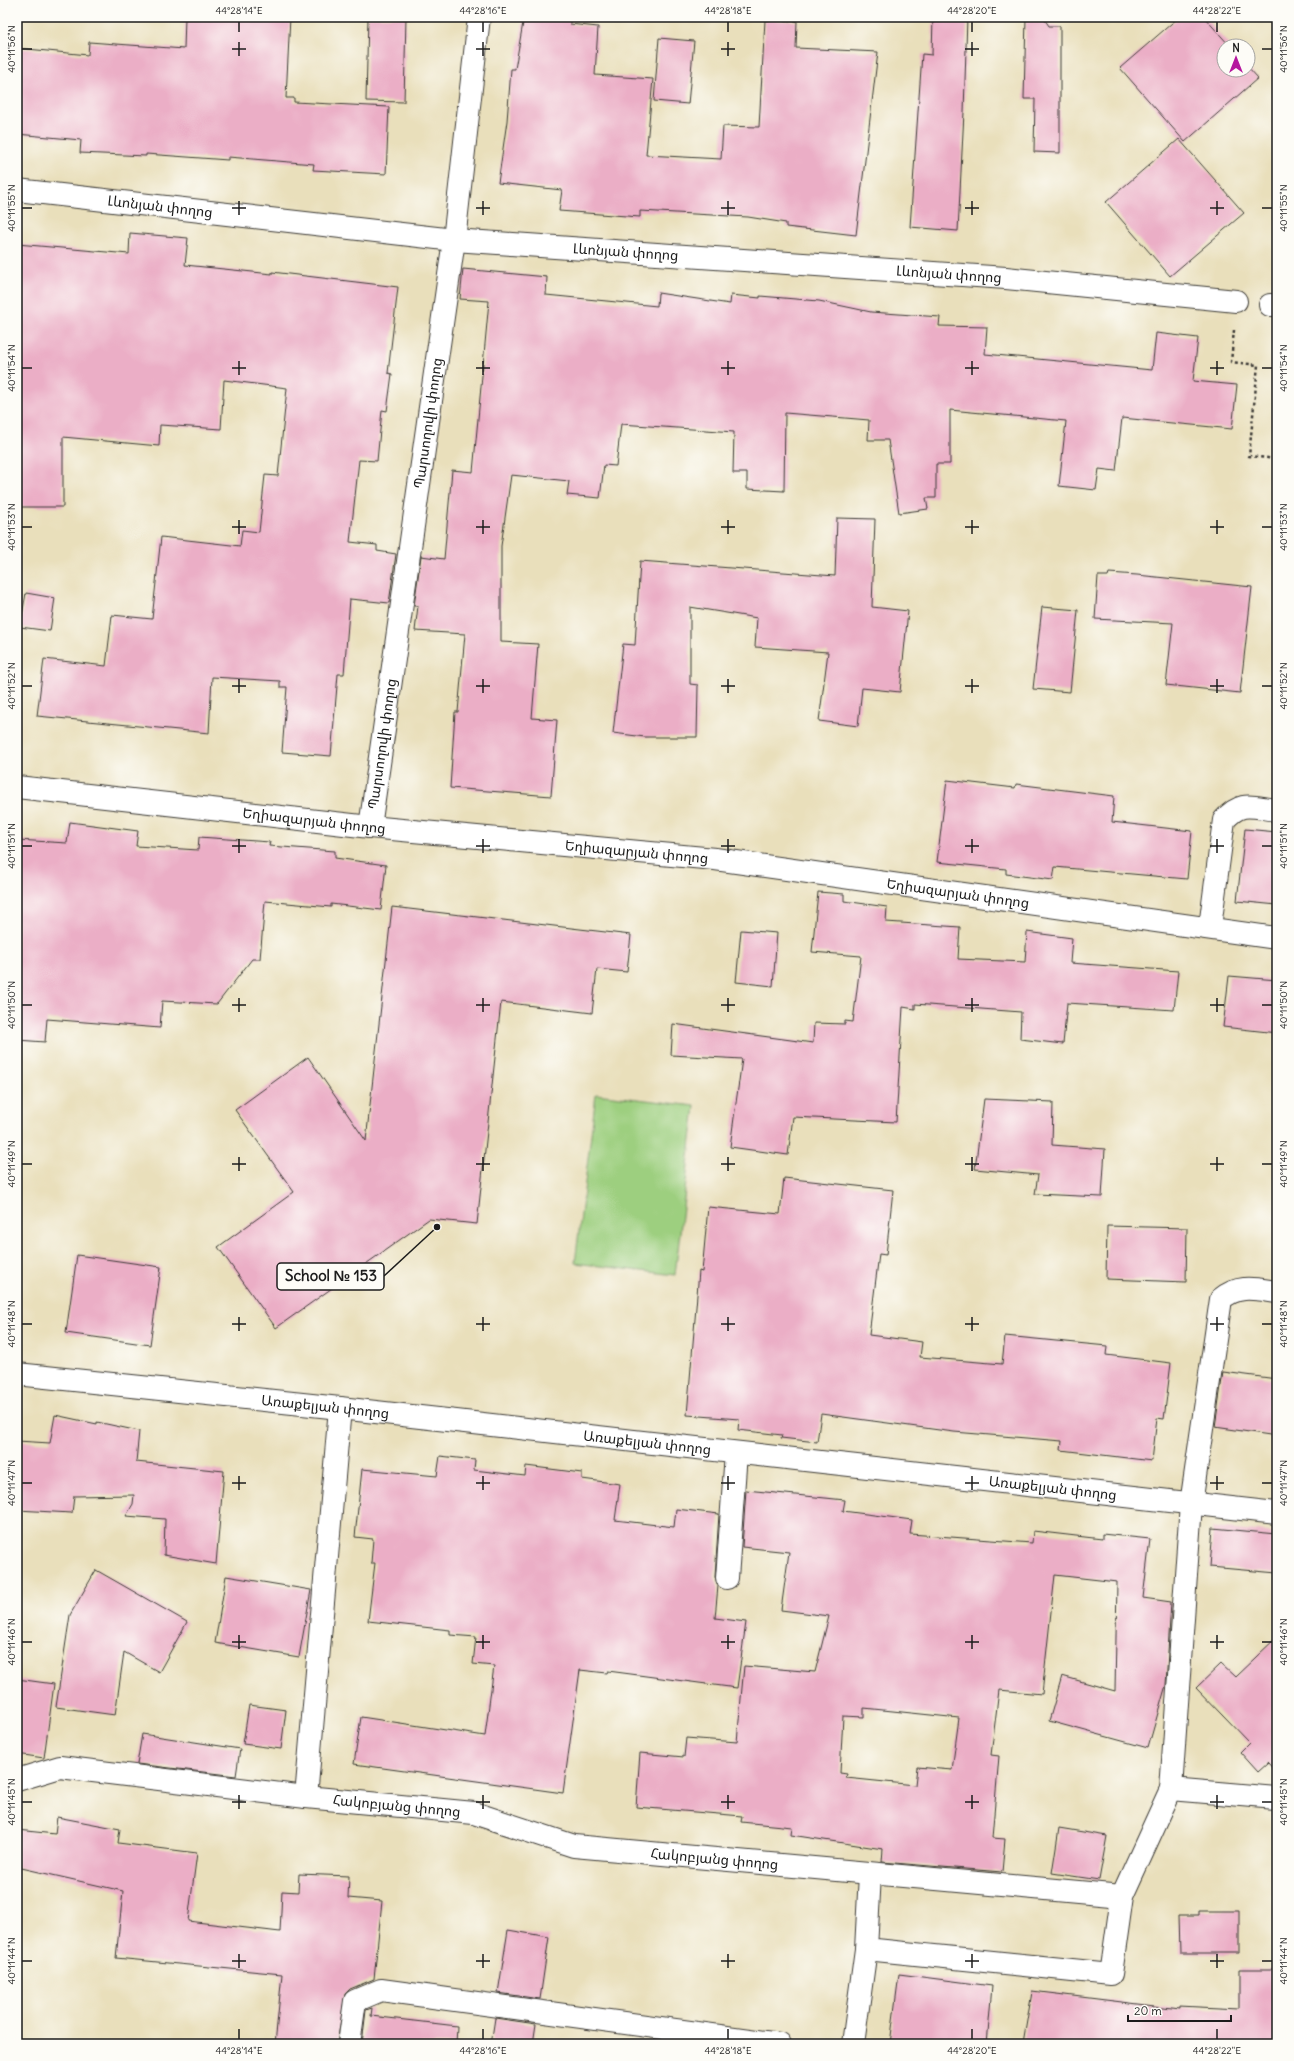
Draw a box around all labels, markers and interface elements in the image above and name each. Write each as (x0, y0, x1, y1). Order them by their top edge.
text: 44°28'14"E (215, 4, 263, 17)
text: 44°28'16"E (459, 4, 507, 17)
text: 44°28'18"E (704, 4, 752, 17)
text: 44°28'20"E (947, 4, 997, 17)
text: 44°28'22"E (1193, 4, 1241, 17)
text: 40°11'56"N (5, 25, 18, 73)
text: 40°11'56"N (1277, 25, 1290, 73)
north arrow (1216, 38, 1256, 78)
text: N (1232, 41, 1240, 55)
text: 40°11'55"N (5, 184, 18, 232)
text: 40°11'55"N (1277, 184, 1290, 232)
street label: Լևոնյան փողոց (106, 191, 214, 221)
street label: Լևոնյան փողոց (572, 239, 679, 264)
street label: Լևոնյան փողոց (896, 261, 1002, 287)
text: 40°11'54"N (5, 344, 18, 392)
text: 40°11'54"N (1277, 344, 1290, 392)
street label: Պարսողովի փողոց (410, 356, 446, 490)
text: 40°11'53"N (5, 503, 18, 551)
text: 40°11'53"N (1277, 503, 1290, 551)
text: 40°11'52"N (5, 662, 18, 710)
text: 40°11'52"N (1277, 662, 1290, 710)
street label: Պարսողովի փողոց (364, 677, 400, 811)
street label: Եղիազարյան փողոց (242, 804, 386, 837)
text: 40°11'51"N (5, 823, 18, 869)
text: 40°11'51"N (1277, 823, 1290, 869)
street label: Եղիազարյան փողոց (564, 836, 709, 867)
street label: Եղիազարյան փողոց (885, 874, 1030, 912)
text: 40°11'50"N (5, 981, 18, 1029)
text: 40°11'50"N (1277, 981, 1290, 1029)
text: 40°11'49"N (5, 1140, 18, 1188)
text: 40°11'49"N (1277, 1140, 1290, 1188)
callout: School № 153 (277, 1263, 384, 1290)
text: School № 153 (285, 1266, 377, 1285)
text: 40°11'48"N (5, 1300, 18, 1348)
text: 40°11'48"N (1277, 1300, 1290, 1348)
street label: Առաքելյան փողոց (260, 1391, 390, 1422)
street label: Առաքելյան փողոց (582, 1426, 712, 1459)
text: 40°11'47"N (5, 1460, 18, 1506)
text: 40°11'47"N (1277, 1460, 1290, 1506)
street label: Առաքելյան փողոց (988, 1472, 1118, 1504)
text: 40°11'46"N (5, 1618, 18, 1666)
text: 40°11'46"N (1277, 1618, 1290, 1666)
text: 40°11'45"N (5, 1778, 18, 1826)
text: 40°11'45"N (1277, 1778, 1290, 1826)
street label: Հակոբյանց փողոց (332, 1791, 462, 1821)
street label: Հակոբյանց փողոց (650, 1844, 779, 1874)
text: 40°11'44"N (5, 1937, 18, 1985)
text: 40°11'44"N (1277, 1937, 1290, 1985)
scale bar (1128, 1997, 1231, 2023)
text: 20 m (1134, 2003, 1162, 2018)
text: 44°28'14"E (215, 2044, 263, 2057)
text: 44°28'16"E (459, 2044, 507, 2057)
text: 44°28'18"E (704, 2044, 752, 2057)
text: 44°28'20"E (947, 2044, 997, 2057)
text: 44°28'22"E (1193, 2044, 1241, 2057)

